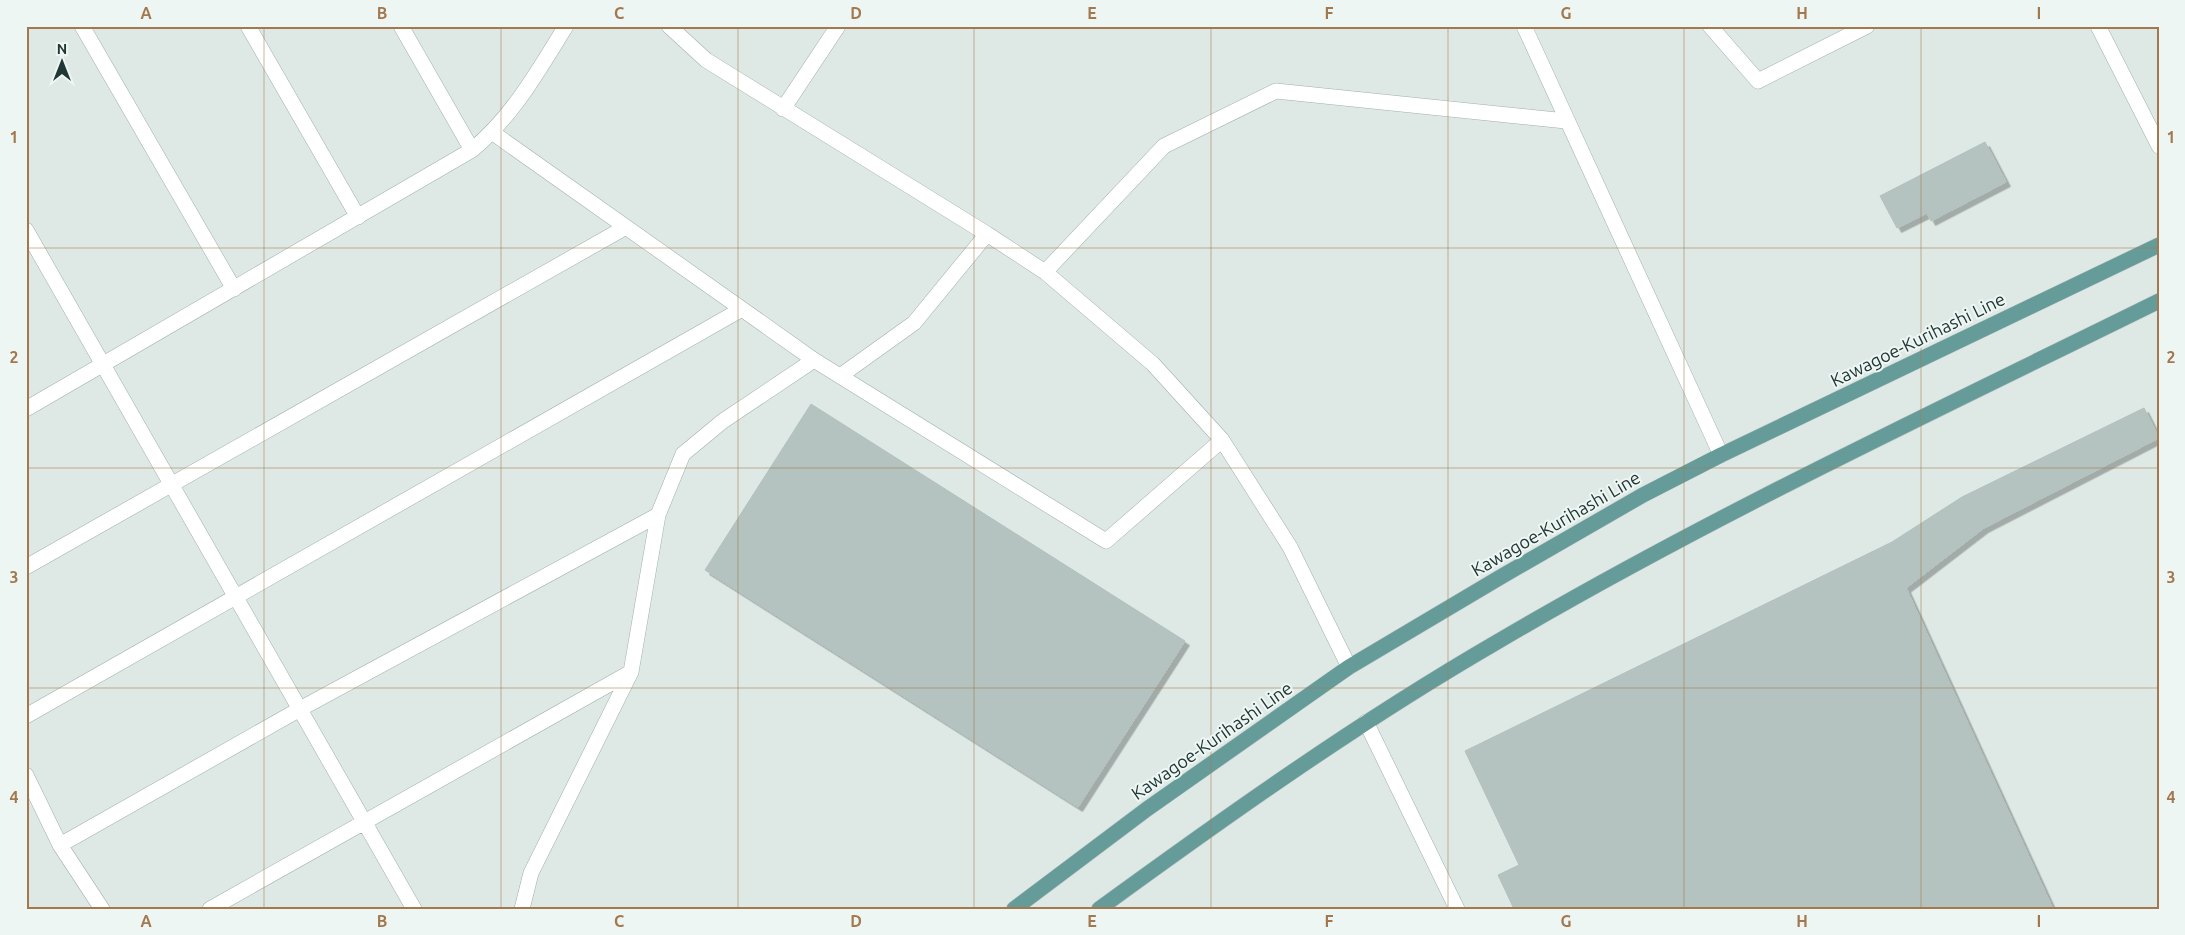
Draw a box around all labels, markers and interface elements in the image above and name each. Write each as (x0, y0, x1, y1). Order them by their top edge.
text: A (140, 4, 152, 22)
text: B (377, 4, 387, 22)
text: C (614, 4, 624, 22)
text: D (850, 4, 862, 22)
text: E (1087, 4, 1097, 22)
text: F (1325, 4, 1334, 22)
text: G (1560, 4, 1572, 22)
text: H (1796, 4, 1808, 22)
text: I (2037, 4, 2041, 22)
north arrow (38, 38, 88, 88)
text: N (57, 41, 67, 57)
text: 1 (9, 128, 19, 146)
text: 1 (2166, 128, 2176, 146)
street label: Kawagoe-Kurihashi Line (1827, 288, 2008, 390)
text: 2 (9, 348, 19, 366)
text: 2 (2166, 348, 2176, 366)
street label: Kawagoe-Kurihashi Line (1468, 467, 1643, 580)
text: 3 (9, 568, 19, 586)
text: 3 (2166, 568, 2176, 586)
street label: Kawagoe-Kurihashi Line (1127, 677, 1296, 803)
text: 4 (9, 788, 19, 806)
text: 4 (2166, 788, 2176, 806)
text: A (140, 912, 152, 930)
text: B (377, 912, 387, 930)
text: C (614, 912, 624, 930)
text: D (850, 912, 862, 930)
text: E (1087, 912, 1097, 930)
text: F (1325, 912, 1334, 930)
text: G (1560, 912, 1572, 930)
text: H (1796, 912, 1808, 930)
text: I (2037, 912, 2041, 930)

